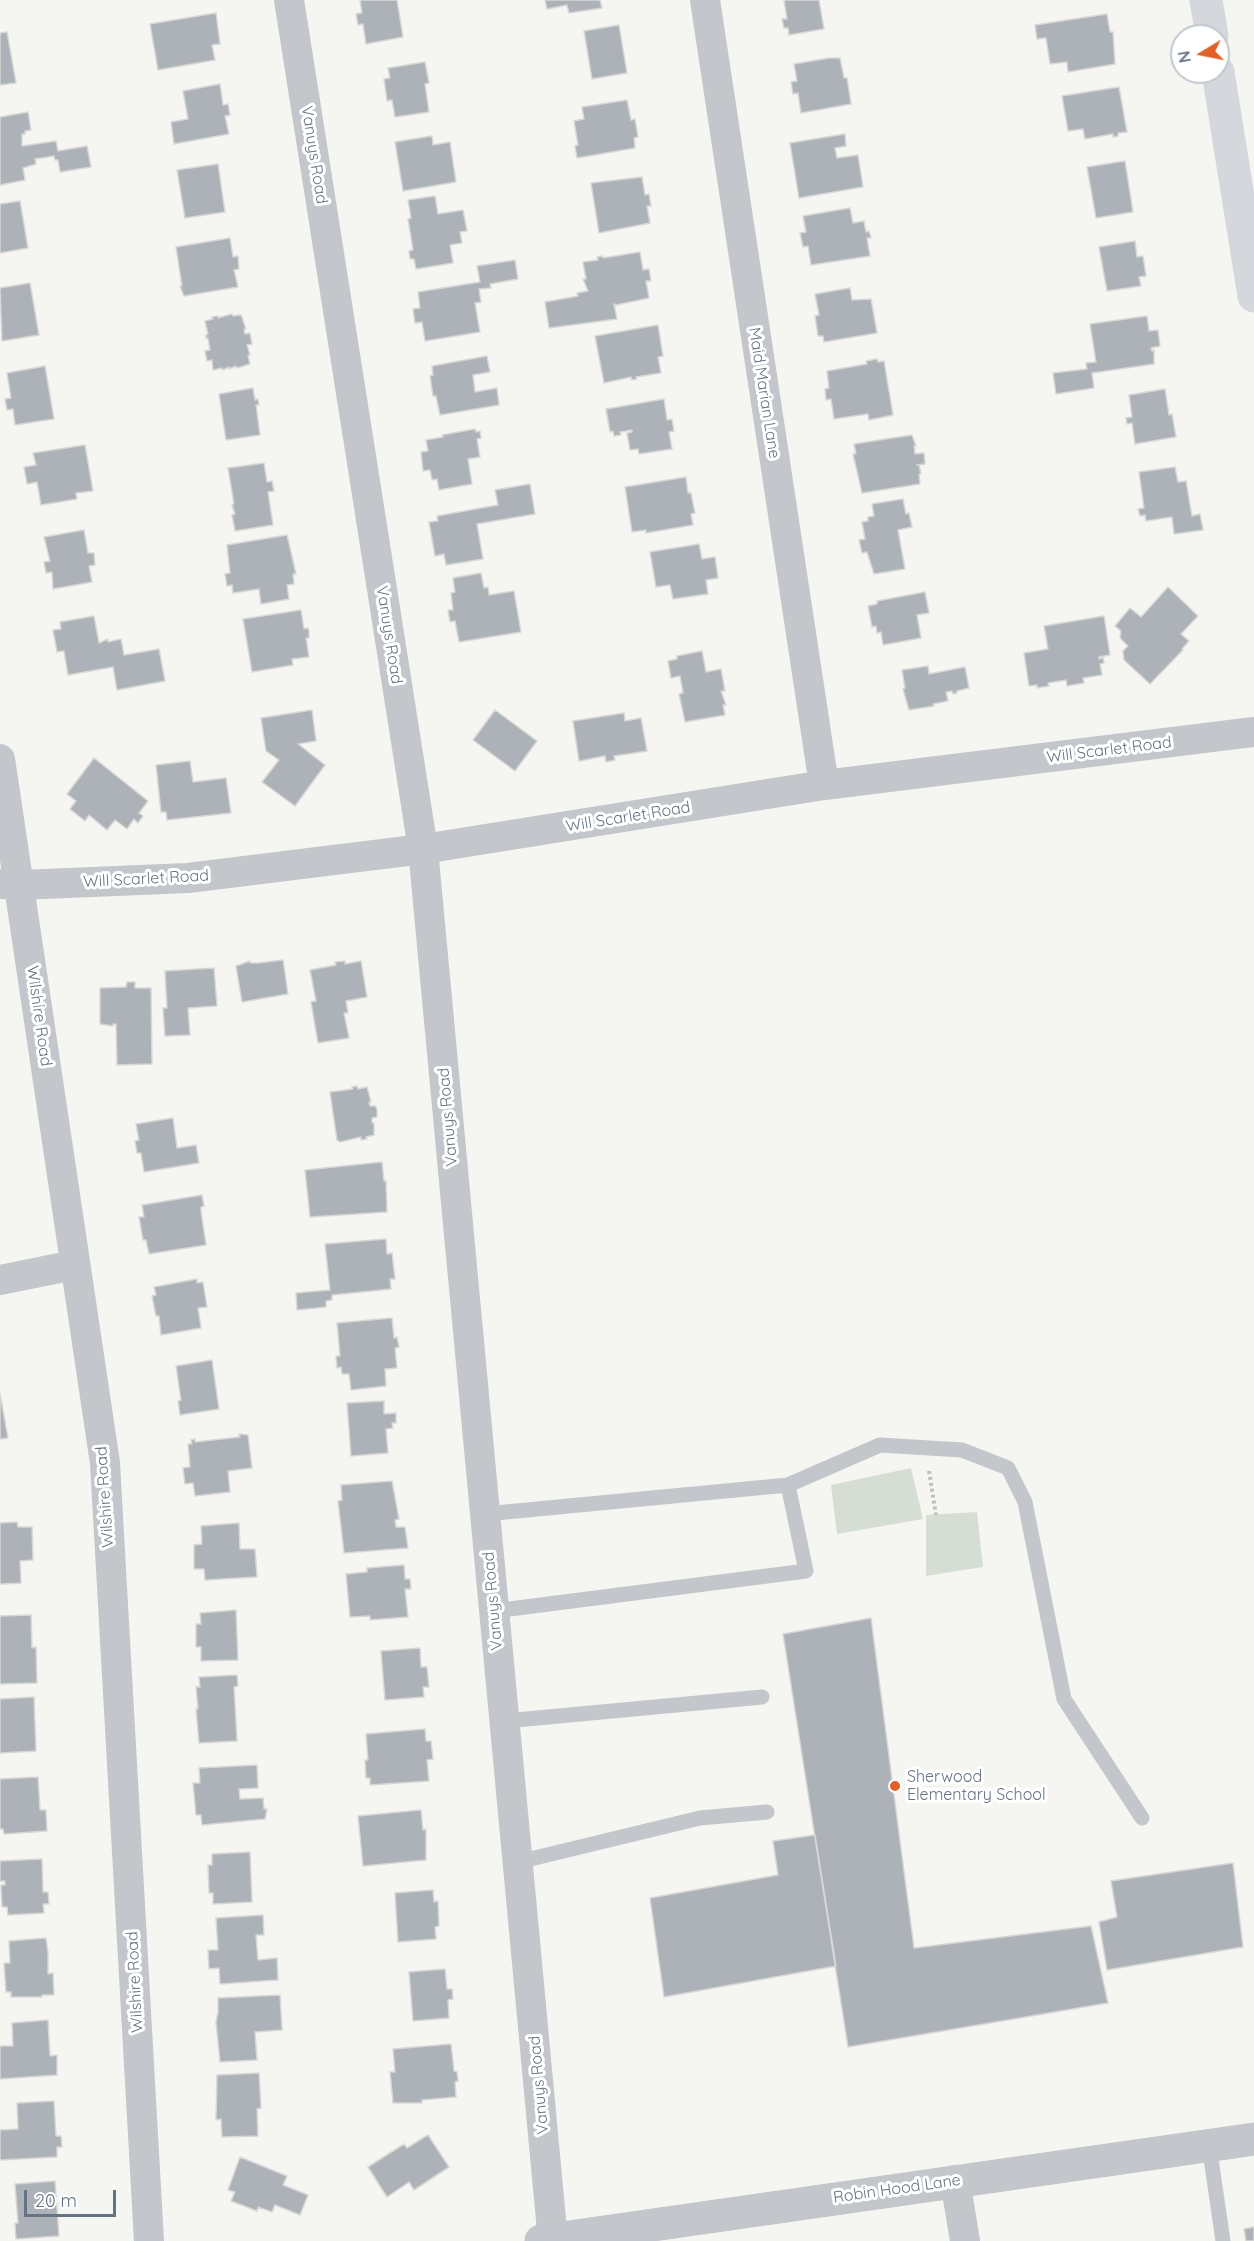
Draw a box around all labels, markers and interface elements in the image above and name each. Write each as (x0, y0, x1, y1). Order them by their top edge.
north arrow (1170, 24, 1230, 84)
text: N (1173, 49, 1195, 64)
street label: Vanuys Road (297, 105, 331, 205)
street label: Maid Marian Lane (744, 326, 784, 460)
street label: Vanuys Road (372, 585, 406, 685)
street label: Will Scarlet Road (1045, 733, 1173, 767)
street label: Will Scarlet Road (564, 798, 692, 836)
street label: Will Scarlet Road (83, 866, 209, 892)
street label: Wilshire Road (22, 964, 56, 1068)
street label: Vanuys Road (434, 1067, 462, 1167)
street label: Wilshire Road (92, 1446, 118, 1548)
street label: Vanuys Road (479, 1551, 507, 1651)
place label: Sherwood Elementary School (907, 1767, 1046, 1805)
marker: Sherwood Elementary School (888, 1779, 902, 1793)
street label: Wilshire Road (123, 1931, 147, 2033)
street label: Vanuys Road (525, 2035, 553, 2135)
street label: Robin Hood Lane (832, 2171, 962, 2207)
scale bar (27, 2178, 118, 2216)
text: 20 m (35, 2189, 77, 2212)

